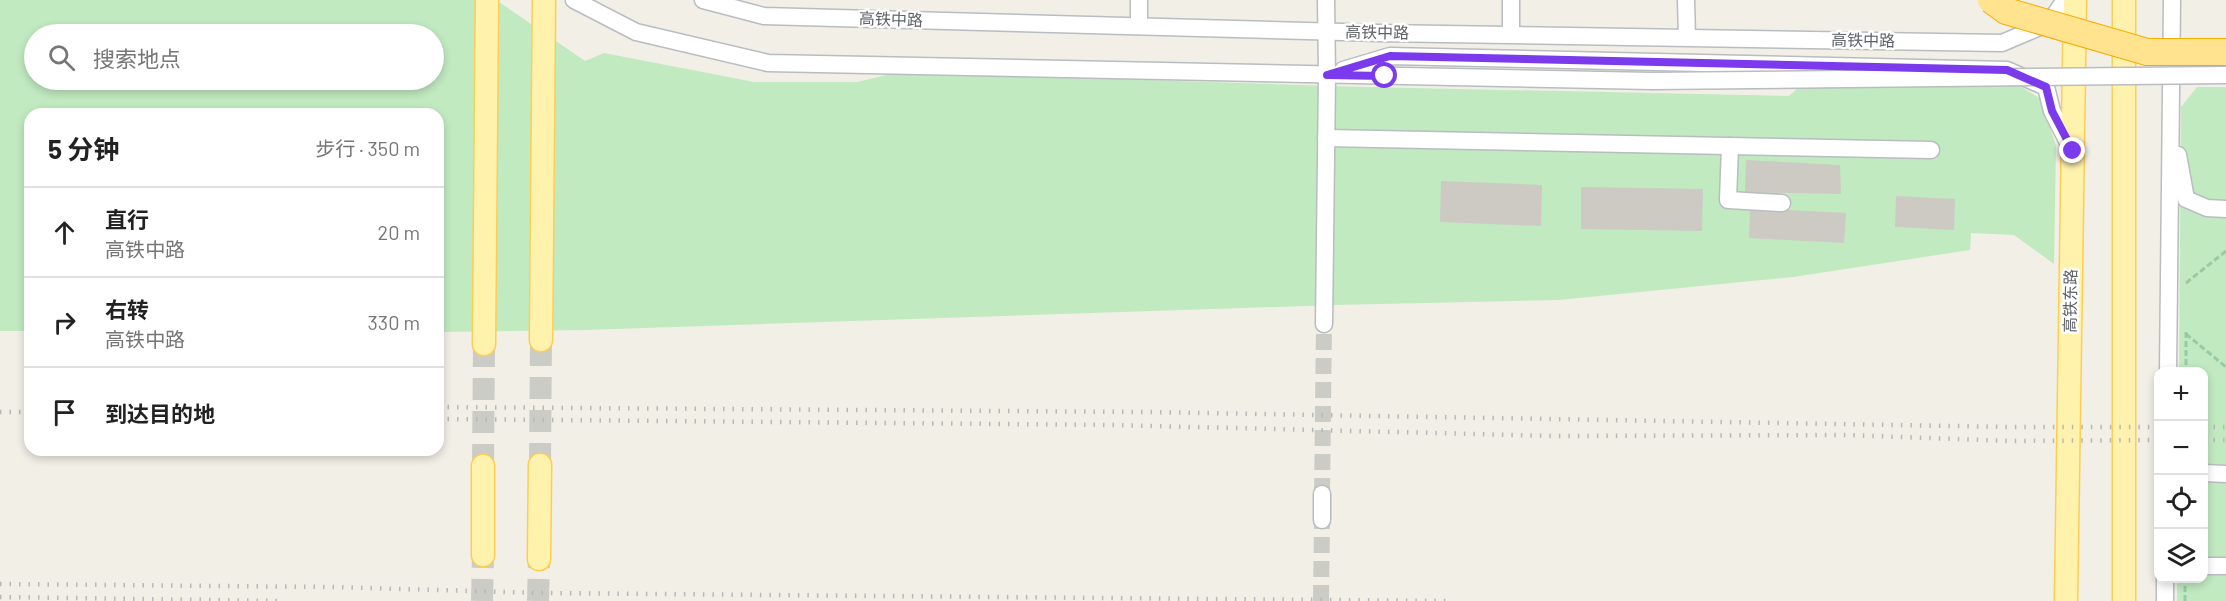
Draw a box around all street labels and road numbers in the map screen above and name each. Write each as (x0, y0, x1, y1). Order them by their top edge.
street label: 高铁中路 (859, 8, 923, 29)
street label: 高铁中路 (1345, 21, 1409, 42)
street label: 高铁中路 (1831, 29, 1895, 50)
street label: 高铁东路 (2059, 269, 2080, 333)

